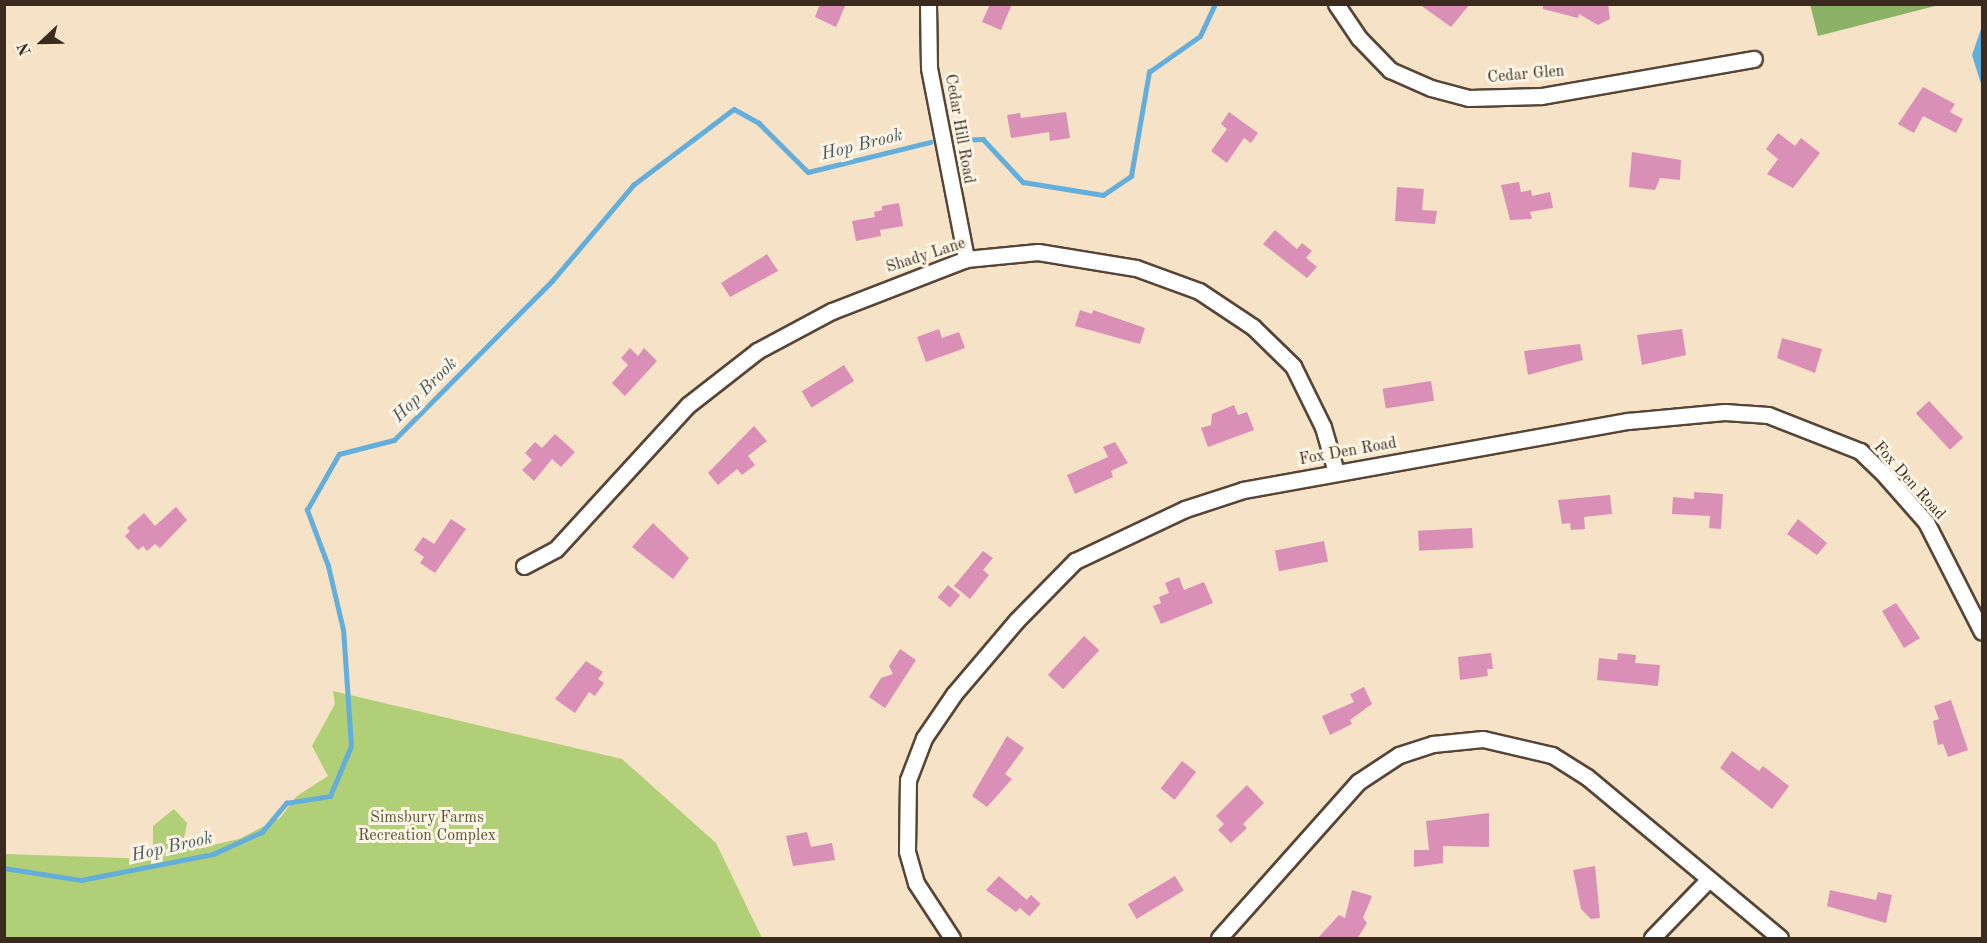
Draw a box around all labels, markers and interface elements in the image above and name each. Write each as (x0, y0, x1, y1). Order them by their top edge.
north arrow (12, 12, 72, 72)
text: N (16, 40, 35, 57)
street label: Cedar Glen (1487, 62, 1565, 88)
street label: Cedar Hill Road (940, 73, 978, 185)
water label: Hop Brook (819, 124, 905, 166)
street label: Shady Lane (884, 234, 968, 278)
water label: Hop Brook (388, 353, 462, 427)
street label: Fox Den Road (1298, 434, 1398, 470)
street label: Fox Den Road (1869, 438, 1949, 524)
park label: Simsbury Farms Recreation Complex (358, 808, 496, 846)
water label: Hop Brook (129, 827, 215, 867)

